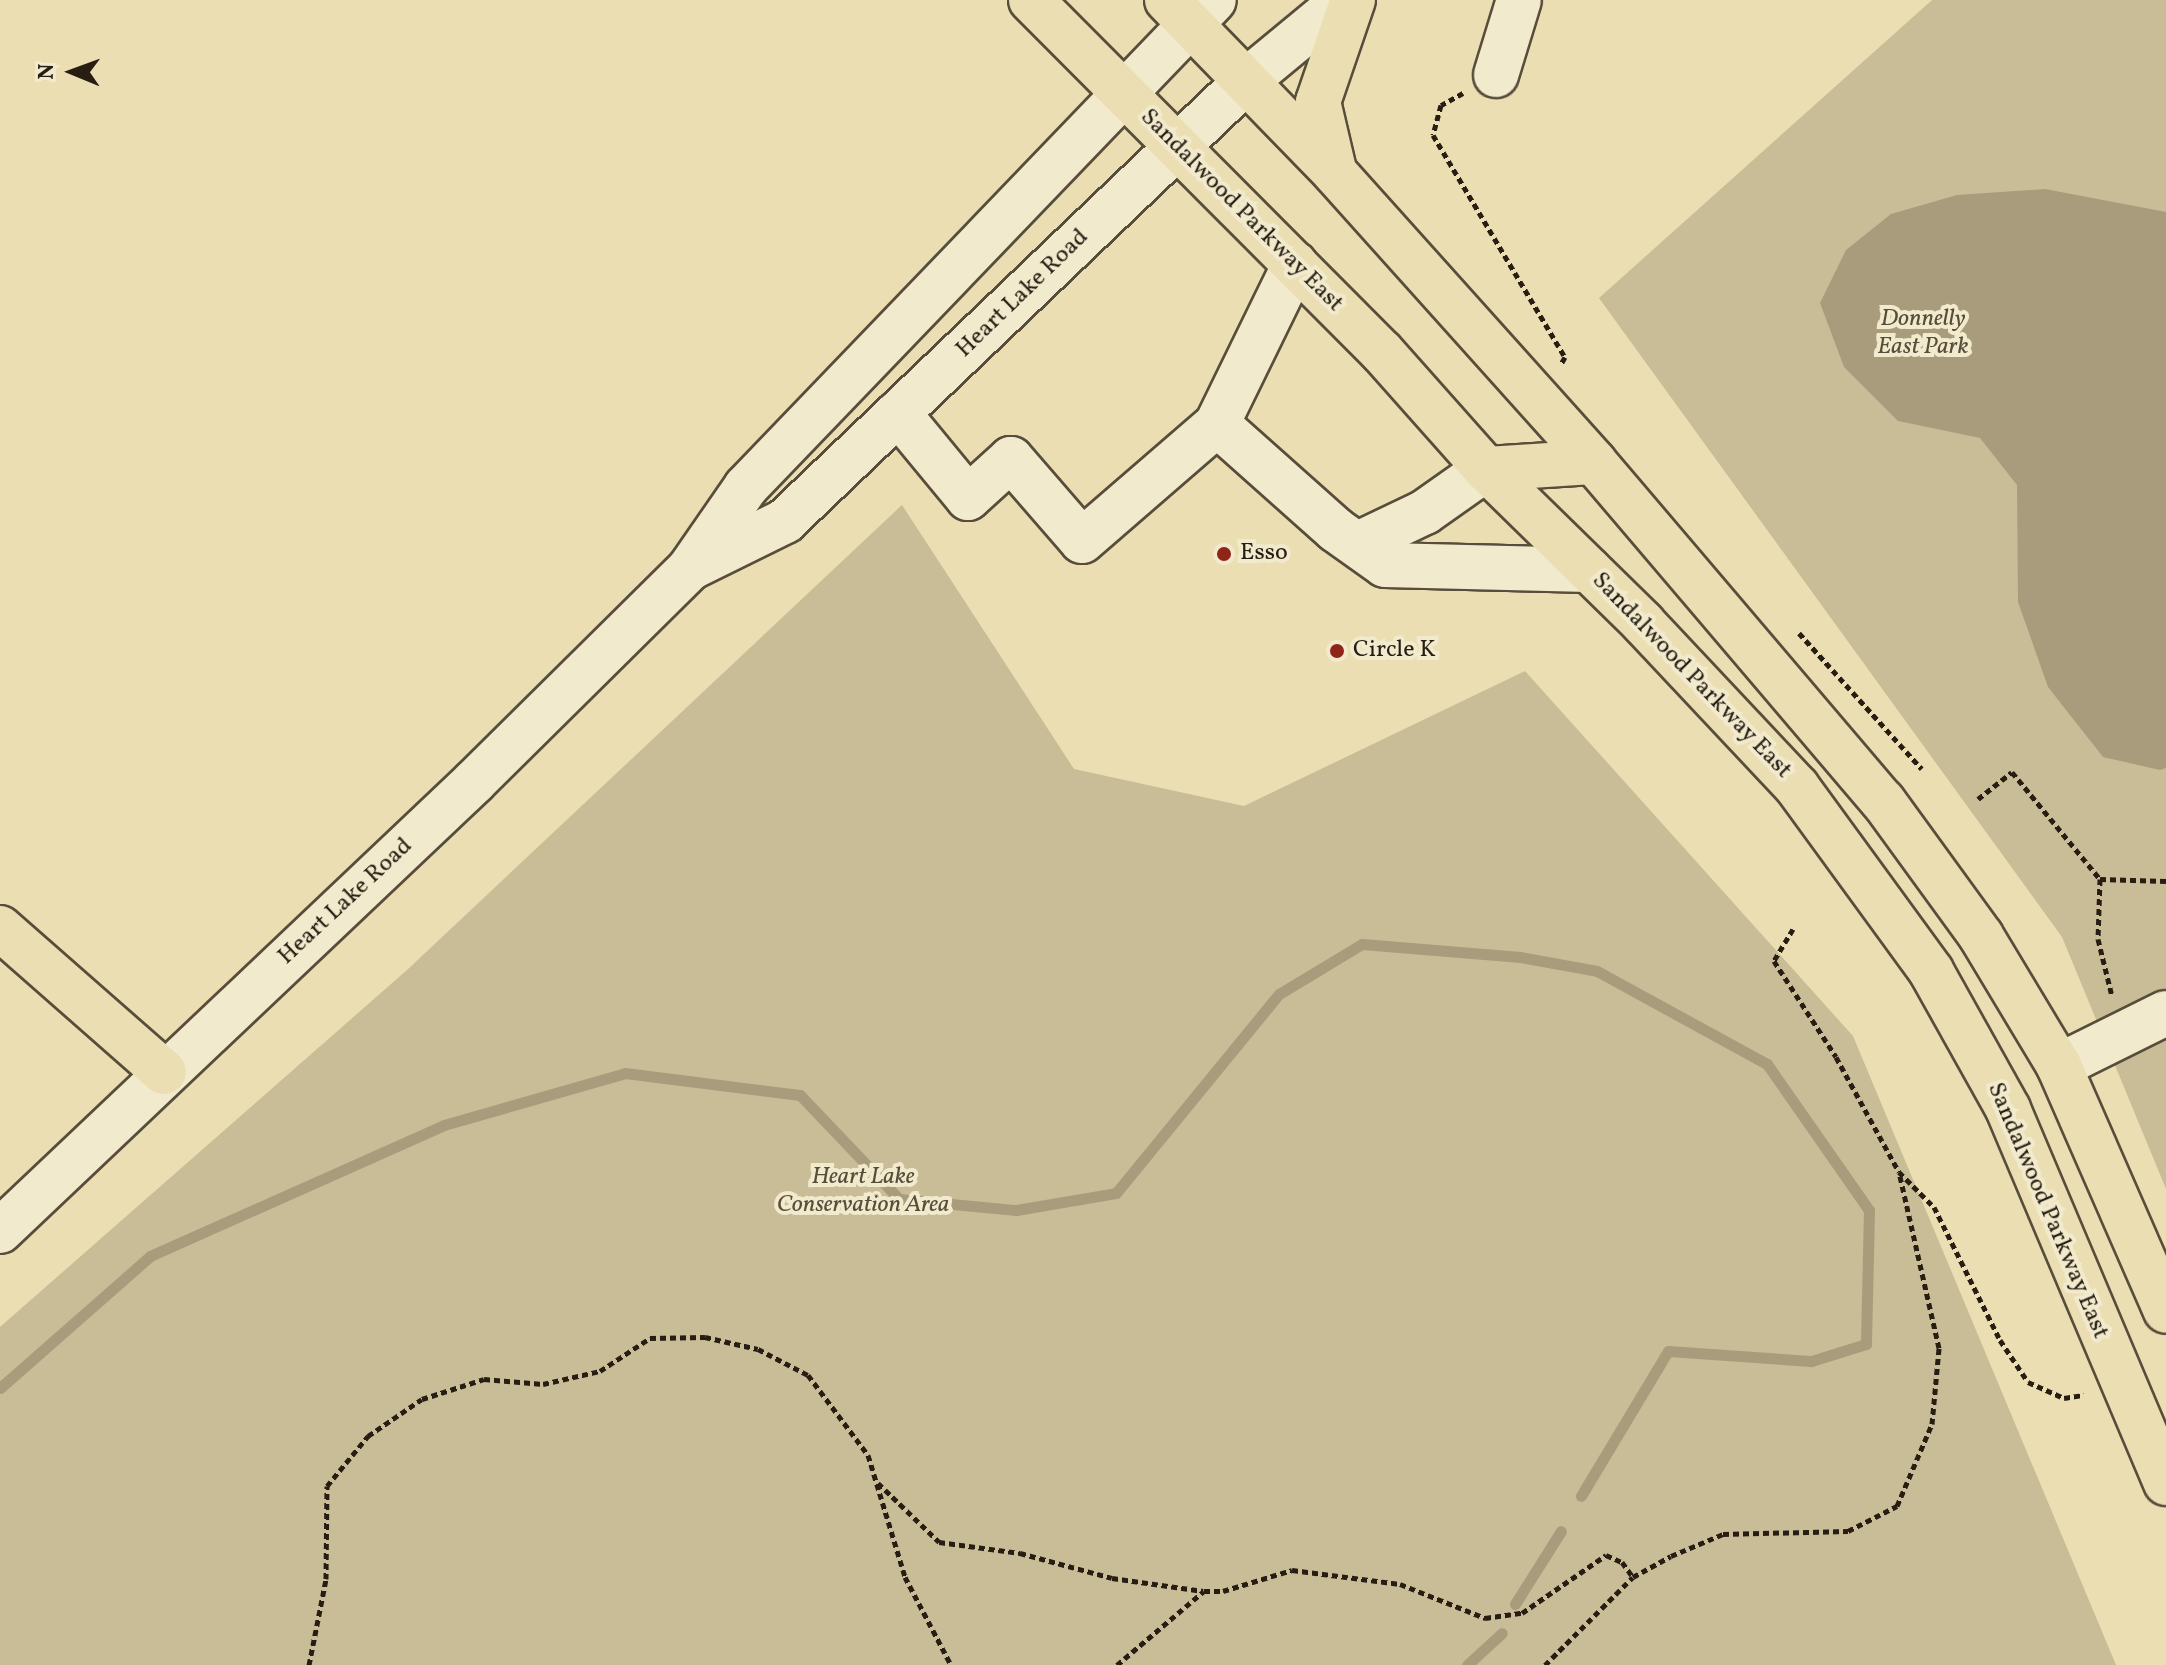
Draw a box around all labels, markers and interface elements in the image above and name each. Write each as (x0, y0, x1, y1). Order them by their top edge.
north arrow (32, 32, 112, 112)
text: N (32, 63, 63, 80)
street label: Sandalwood Parkway East (1133, 103, 1349, 319)
street label: Heart Lake Road (951, 223, 1095, 365)
park label: Donnelly East Park (1877, 306, 1969, 362)
place label: Esso (1240, 540, 1288, 568)
marker: Esso (1215, 545, 1233, 563)
street label: Sandalwood Parkway East (1585, 567, 1797, 785)
place label: Circle K (1353, 637, 1436, 665)
marker: Circle K (1328, 642, 1346, 660)
street label: Heart Lake Road (273, 832, 419, 972)
street label: Sandalwood Parkway East (1980, 1078, 2114, 1344)
park label: Heart Lake Conservation Area (777, 1164, 949, 1220)

